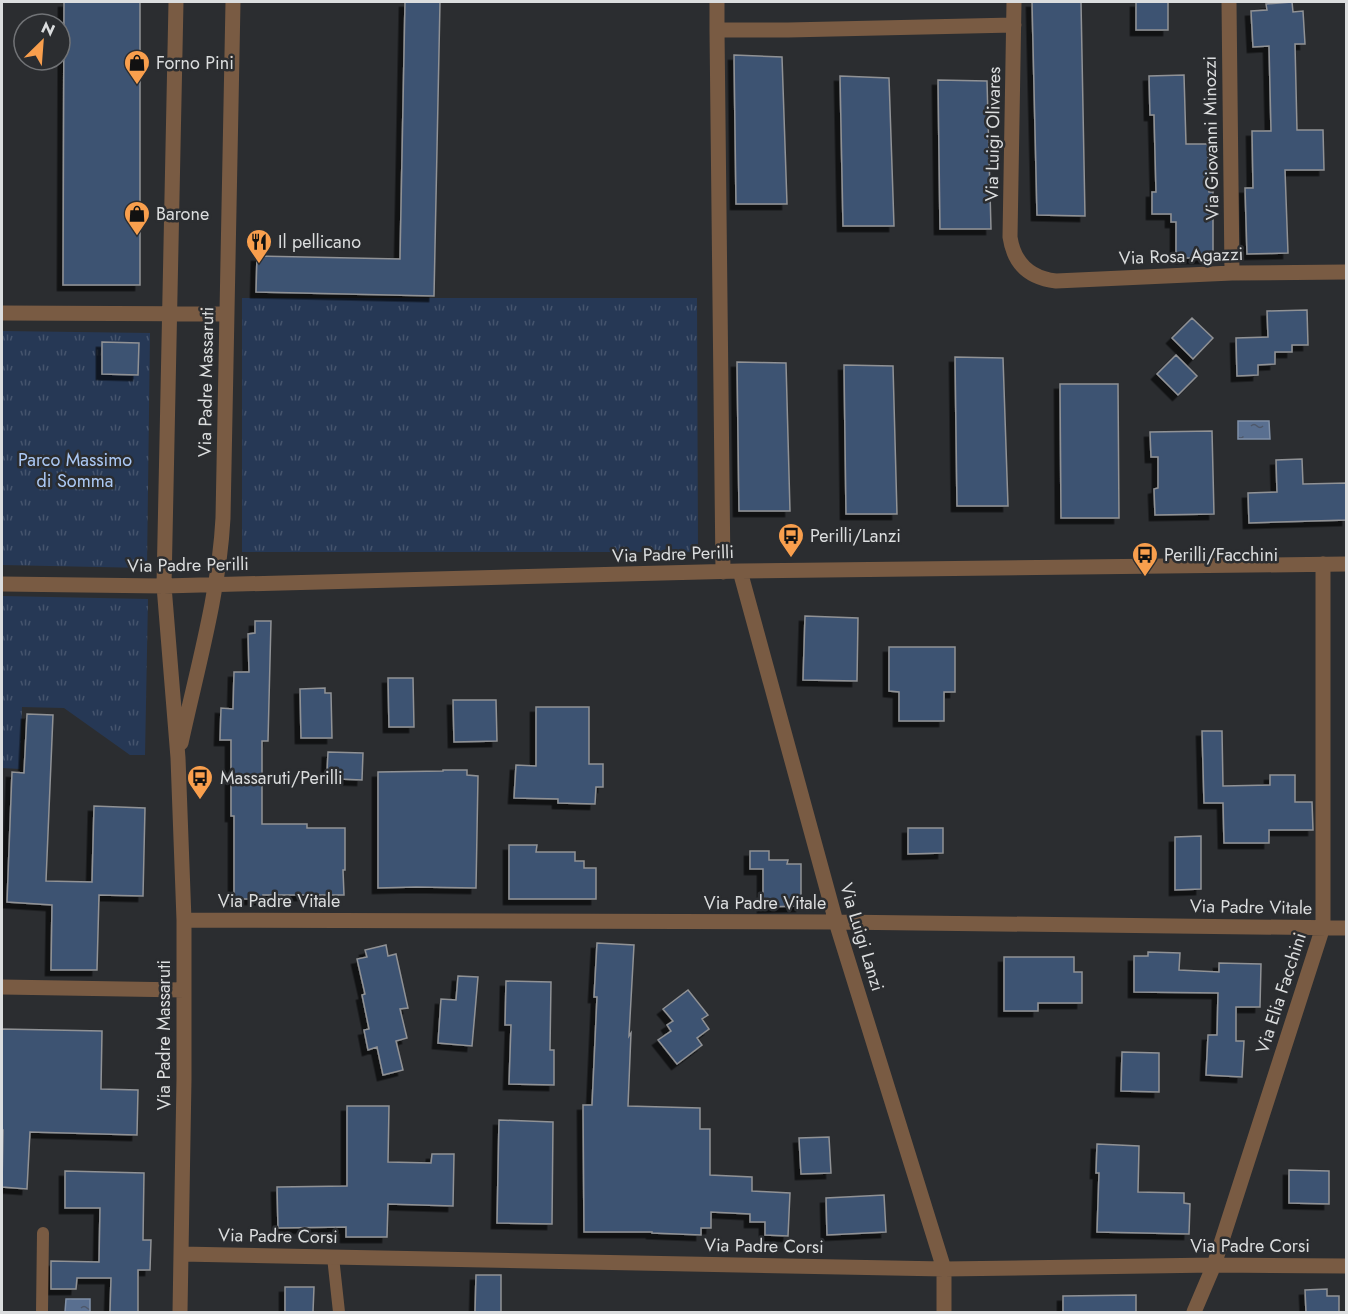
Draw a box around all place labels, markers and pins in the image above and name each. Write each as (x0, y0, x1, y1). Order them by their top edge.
shop icon: Forno Pini (122, 48, 152, 86)
place label: Forno Pini (156, 50, 234, 76)
shop icon: Barone (122, 199, 152, 237)
place label: Barone (156, 201, 209, 227)
restaurant icon: Il pellicano (244, 227, 274, 265)
place label: Il pellicano (278, 229, 361, 255)
bus stop icon: Perilli/Lanzi (776, 521, 806, 559)
place label: Perilli/Lanzi (810, 523, 901, 549)
bus stop icon: Perilli/Facchini (1130, 540, 1160, 578)
place label: Perilli/Facchini (1164, 542, 1278, 568)
bus stop icon: Massaruti/Perilli (185, 763, 215, 801)
place label: Massaruti/Perilli (220, 765, 343, 791)

